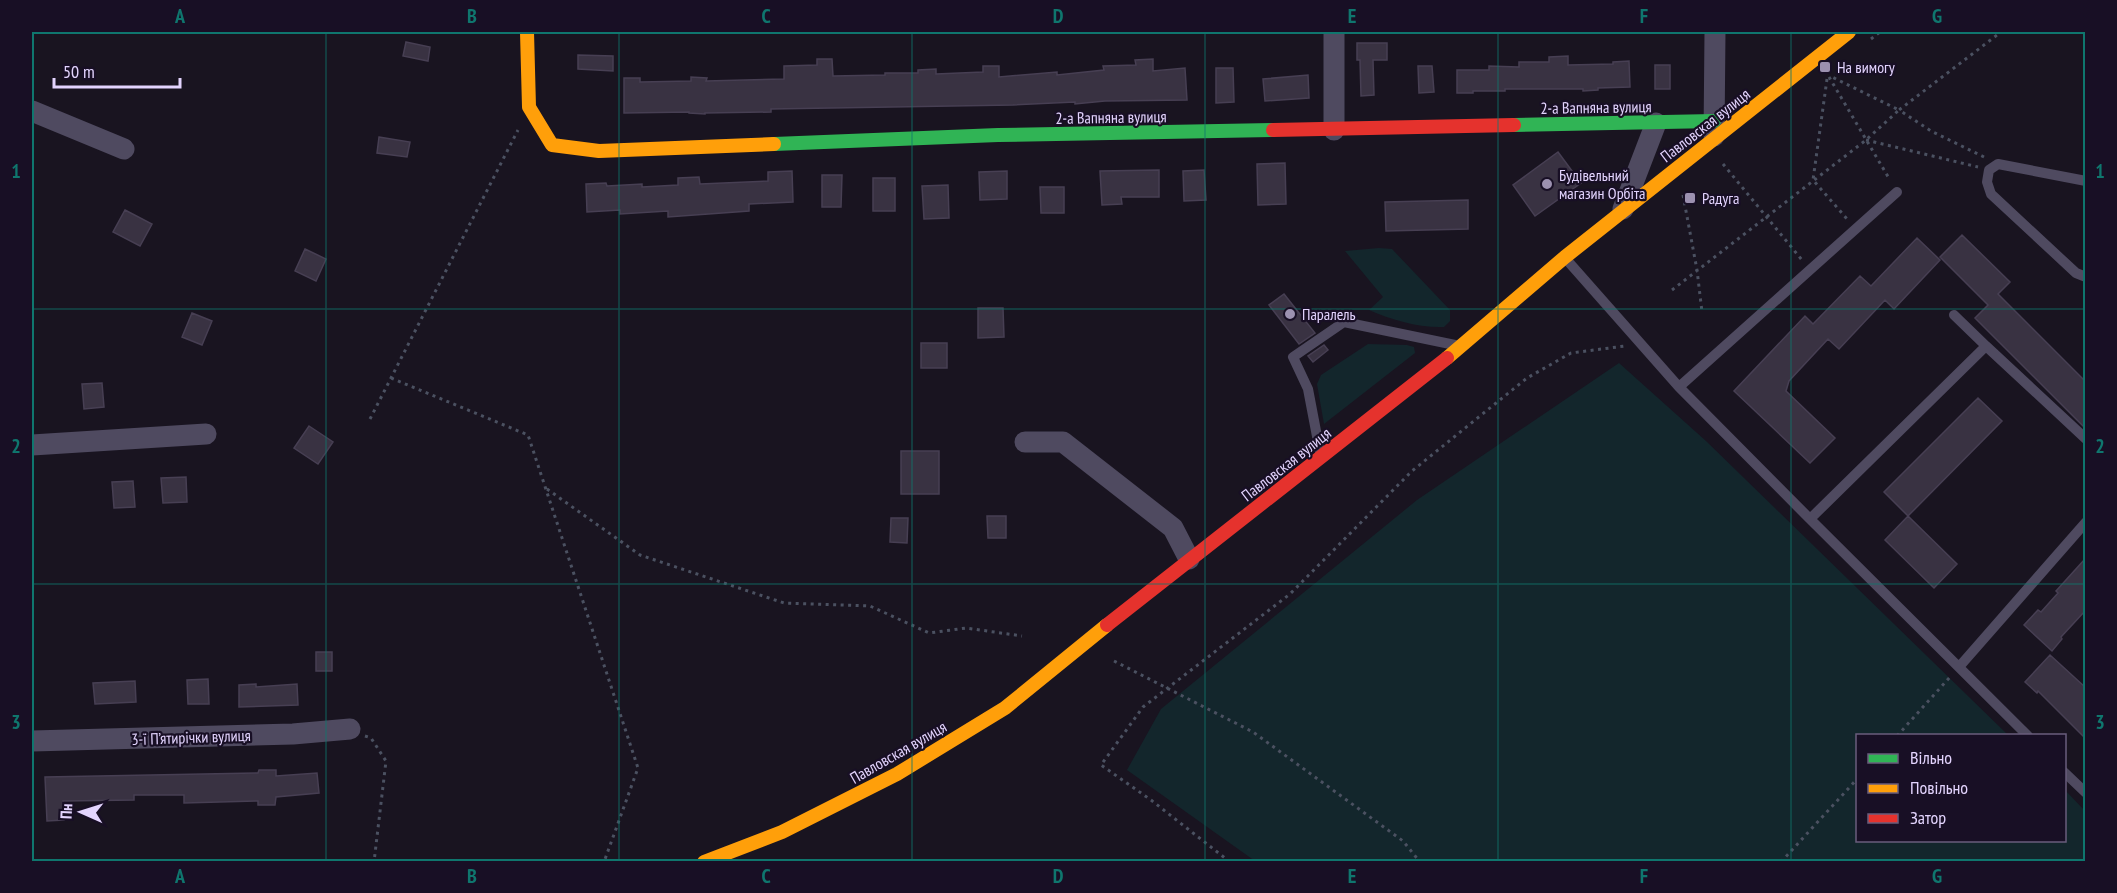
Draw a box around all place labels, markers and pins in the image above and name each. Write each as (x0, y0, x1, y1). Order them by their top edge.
place label: На вимогу (1837, 57, 1895, 77)
marker: На вимогу (1818, 60, 1832, 74)
place label: Будівельний магазин Орбіта (1559, 165, 1646, 203)
marker: Будівельний магазин Орбіта (1540, 177, 1554, 191)
place label: Радуга (1702, 188, 1739, 208)
marker: Радуга (1683, 191, 1697, 205)
place label: Паралель (1302, 304, 1356, 324)
marker: Паралель (1283, 307, 1297, 321)

